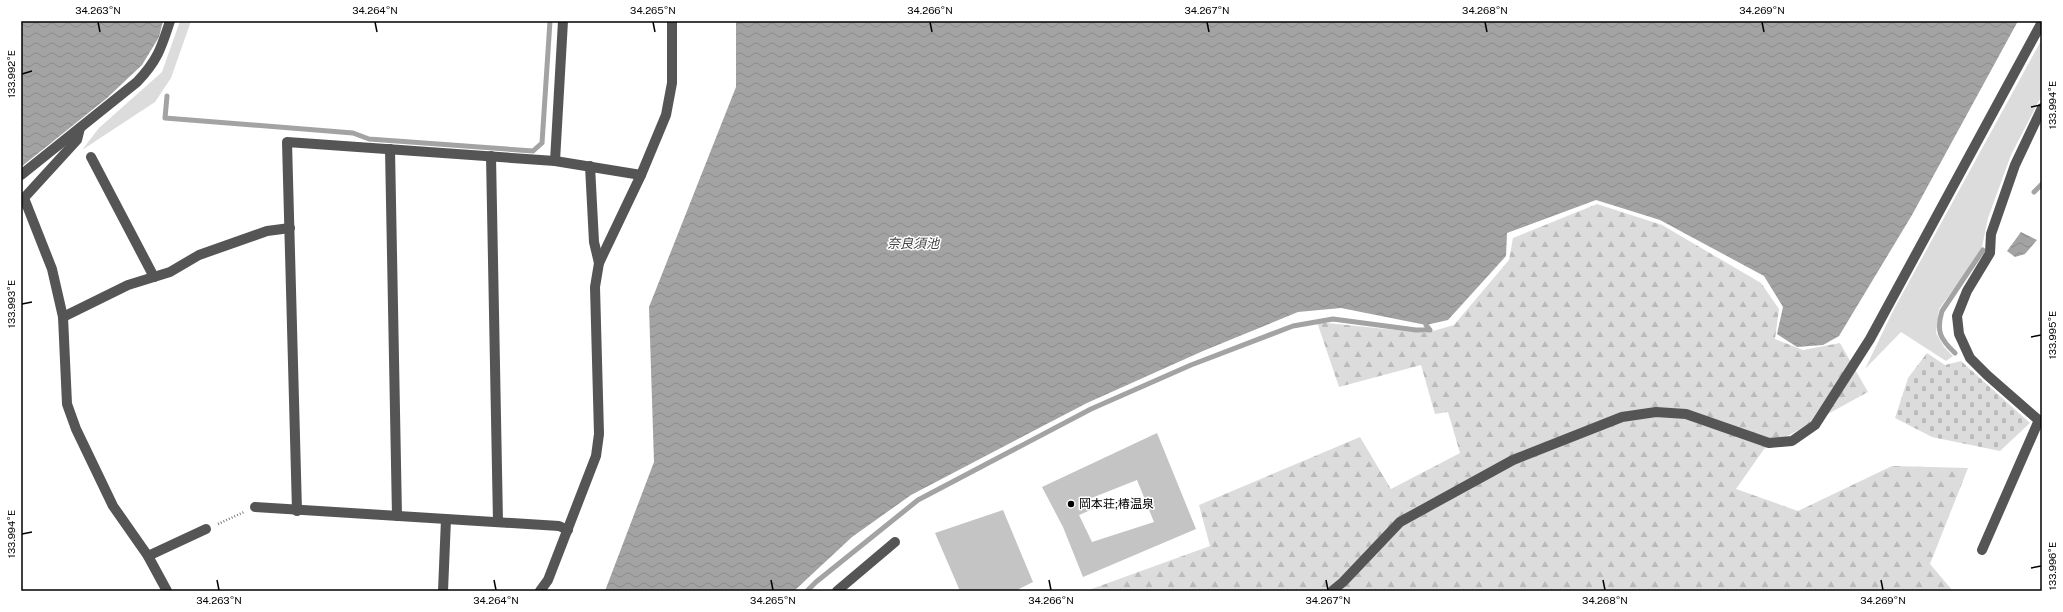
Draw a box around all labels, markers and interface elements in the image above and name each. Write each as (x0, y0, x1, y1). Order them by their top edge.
text: 34.263°N (75, 4, 121, 16)
text: 34.264°N (352, 4, 398, 16)
text: 34.265°N (630, 4, 676, 16)
text: 34.266°N (907, 4, 953, 16)
text: 34.267°N (1184, 4, 1230, 16)
text: 34.268°N (1462, 4, 1508, 16)
text: 34.269°N (1739, 4, 1785, 16)
text: 133.992°E (5, 50, 17, 98)
text: 133.994°E (2046, 81, 2058, 129)
water label: 奈良須池 (887, 236, 941, 251)
text: 133.993°E (5, 280, 17, 328)
text: 133.995°E (2046, 311, 2058, 359)
place label: 岡本荘;椿温泉 (1079, 497, 1154, 511)
marker: 岡本荘;椿温泉 (1066, 499, 1076, 509)
text: 133.994°E (5, 510, 17, 558)
text: 133.996°E (2046, 542, 2058, 590)
text: 34.263°N (196, 594, 242, 606)
text: 34.264°N (473, 594, 519, 606)
text: 34.265°N (750, 594, 796, 606)
text: 34.266°N (1028, 594, 1074, 606)
text: 34.267°N (1305, 594, 1351, 606)
text: 34.268°N (1582, 594, 1628, 606)
text: 34.269°N (1860, 594, 1906, 606)

